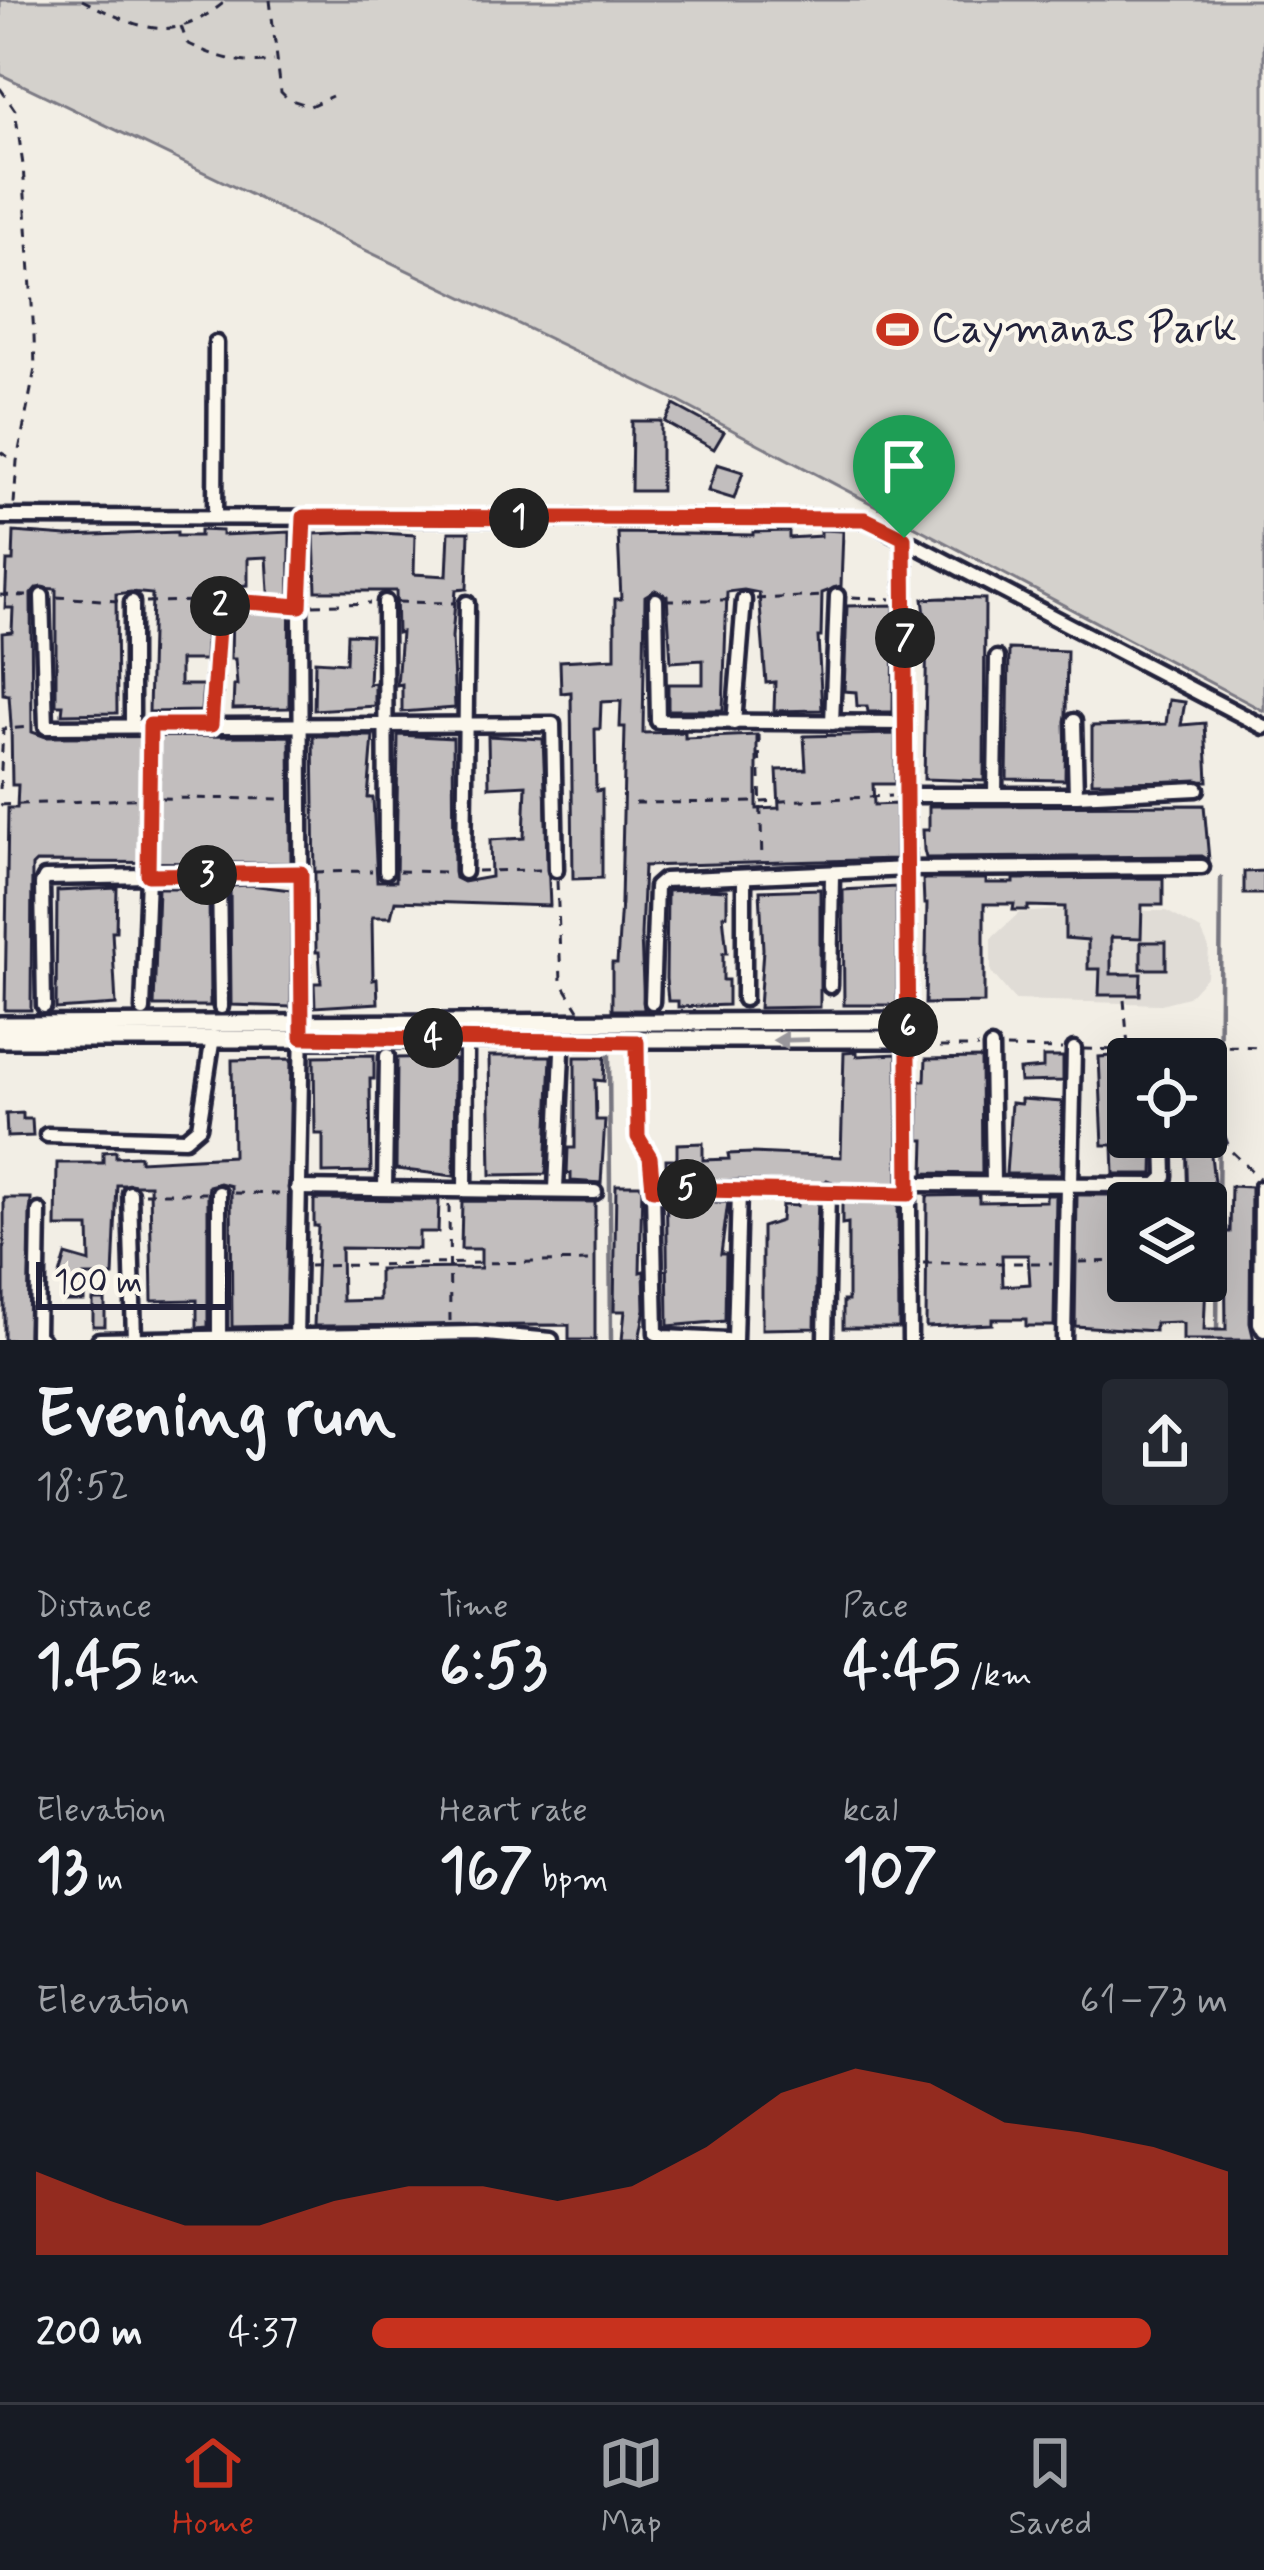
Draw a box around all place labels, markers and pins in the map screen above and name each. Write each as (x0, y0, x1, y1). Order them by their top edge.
place label: Caymanas Park (931, 302, 1237, 357)
sports icon: Caymanas Park (874, 306, 920, 352)
pin (853, 415, 955, 538)
pin: 1 (489, 488, 549, 548)
pin: 2 (190, 576, 250, 636)
pin: 7 (875, 608, 935, 668)
pin: 3 (177, 845, 237, 905)
pin: 6 (878, 997, 938, 1057)
pin: 4 (403, 1008, 463, 1068)
pin: 5 (657, 1159, 717, 1219)

